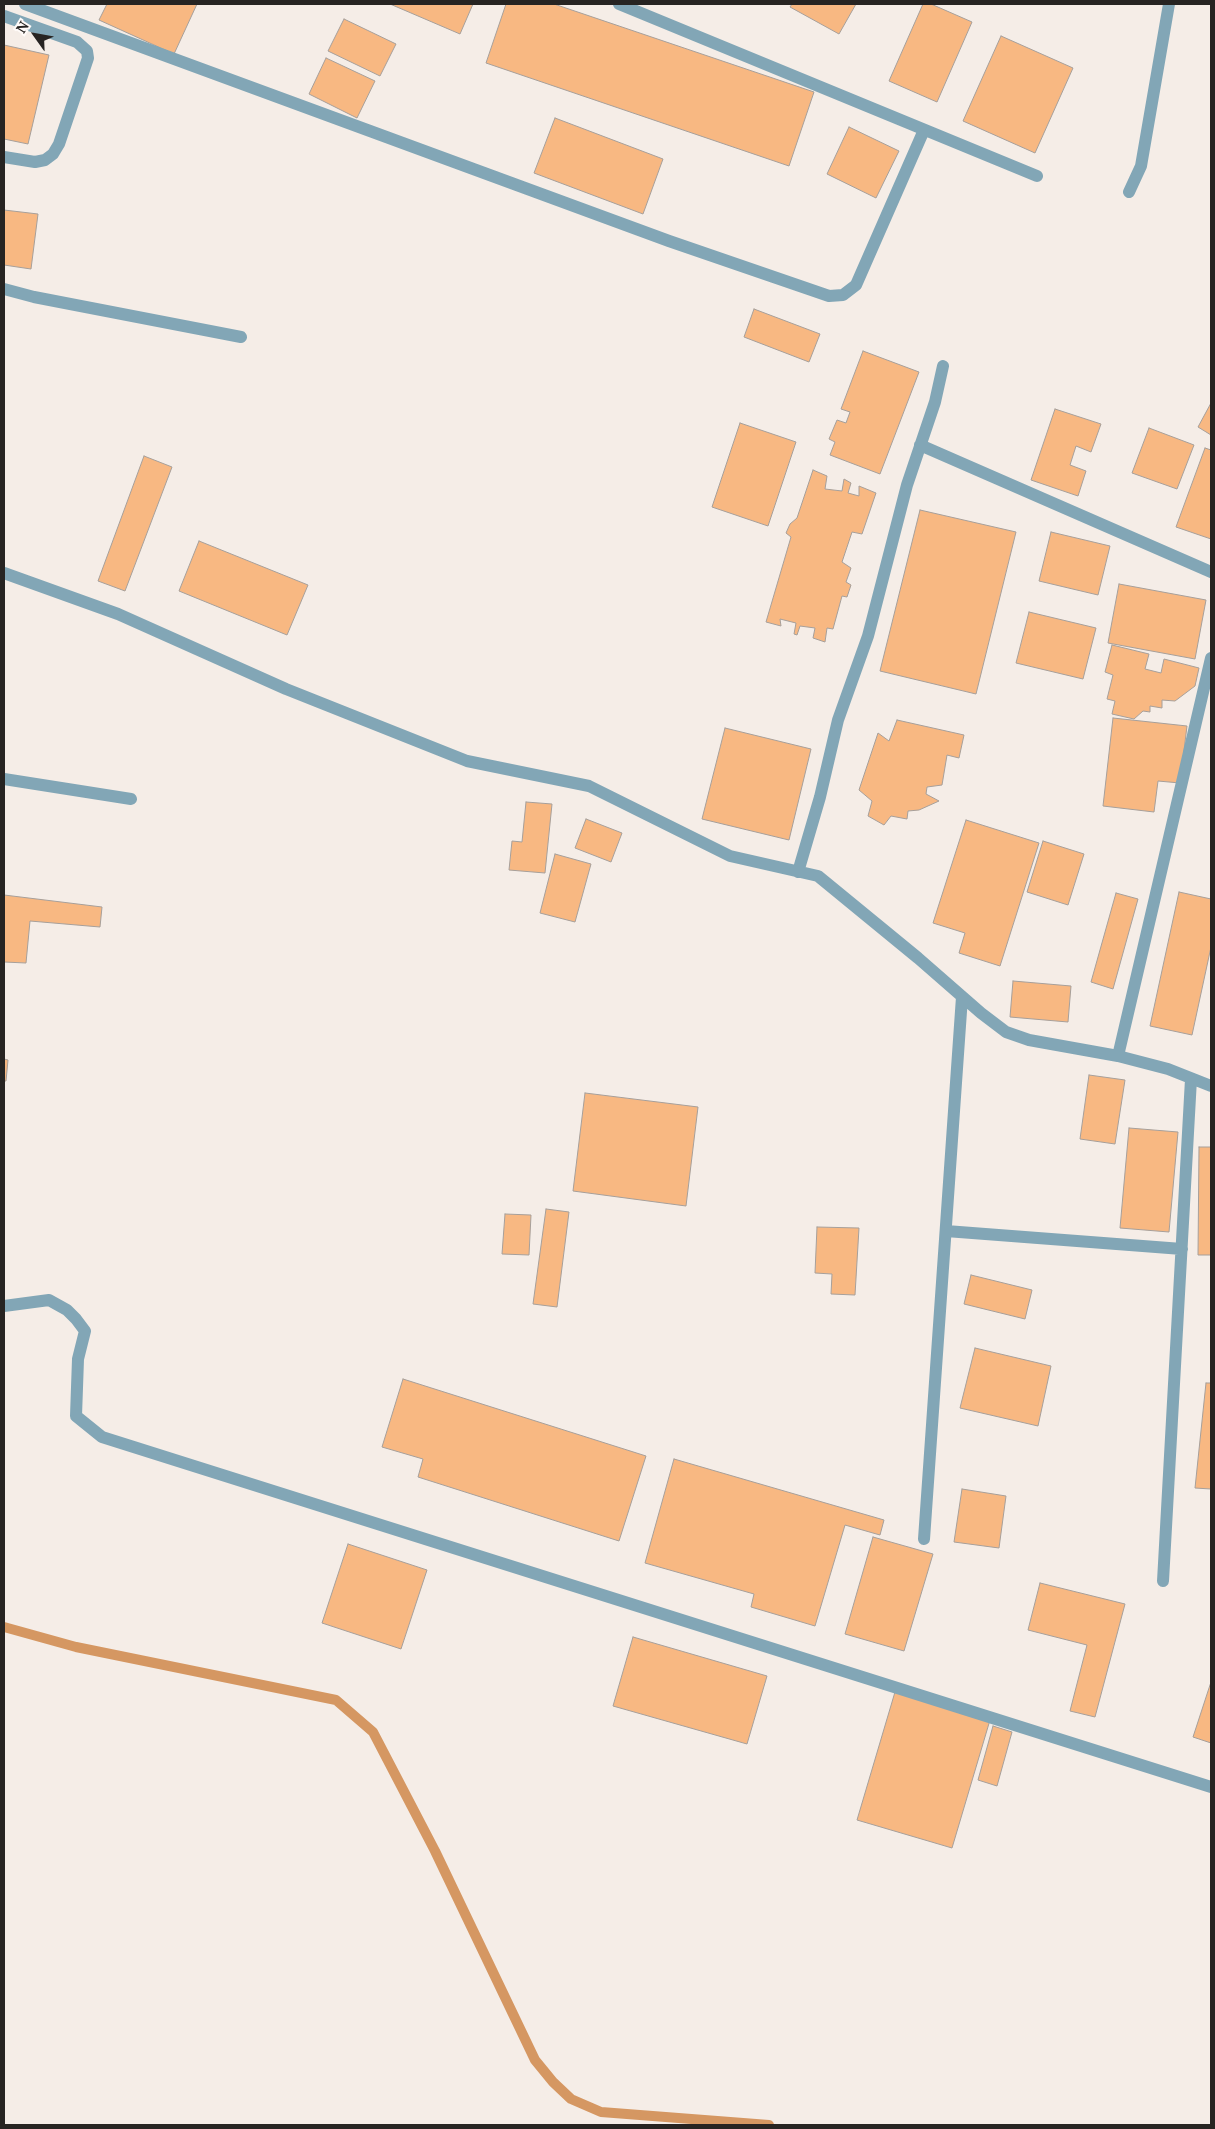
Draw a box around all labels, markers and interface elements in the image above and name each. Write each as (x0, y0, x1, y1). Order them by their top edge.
north arrow (10, 10, 60, 60)
text: N (11, 17, 33, 36)

